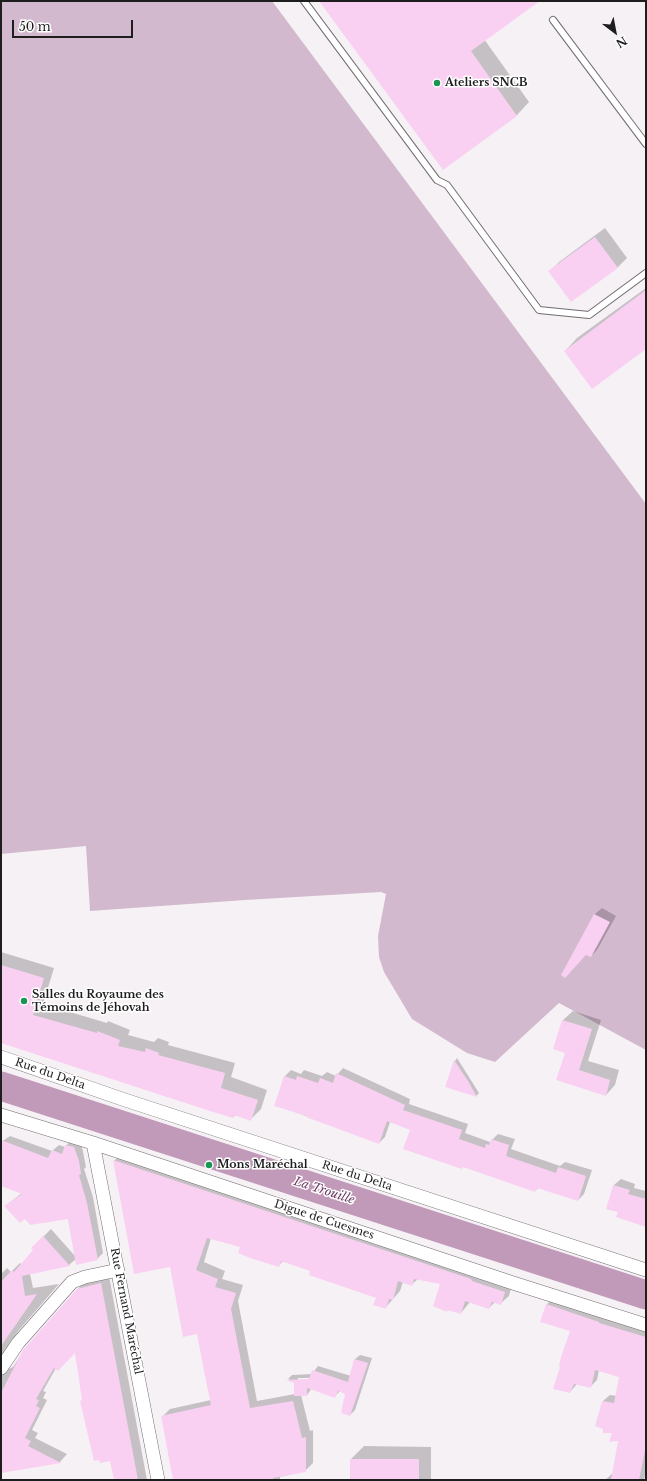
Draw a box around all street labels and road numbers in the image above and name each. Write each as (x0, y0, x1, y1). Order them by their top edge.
street label: Rue du Delta (13, 1056, 87, 1092)
street label: Rue du Delta (320, 1158, 394, 1194)
street label: Digue de Cuesmes (272, 1198, 376, 1242)
street label: Rue Fernand Maréchal (107, 1247, 145, 1375)

